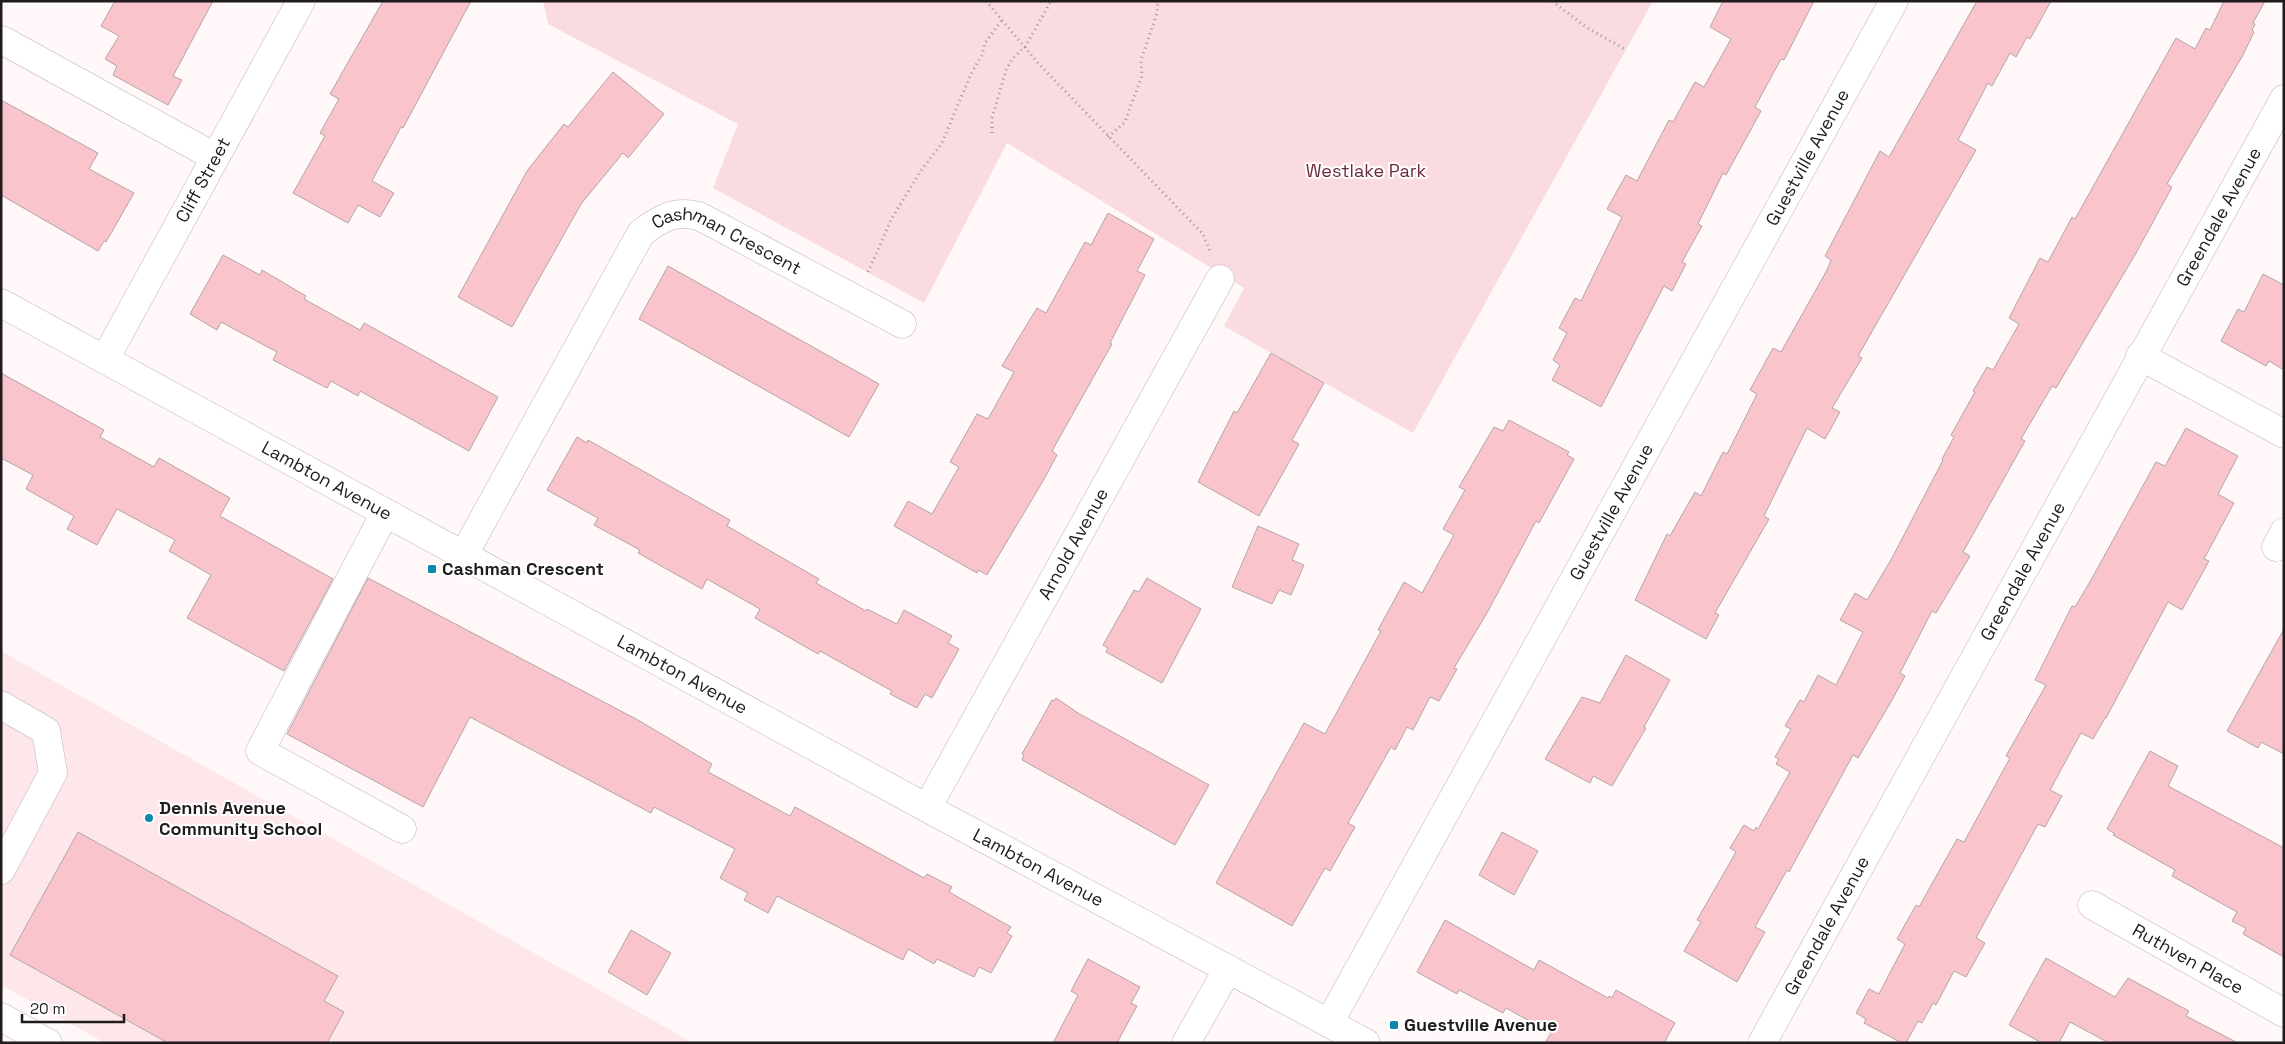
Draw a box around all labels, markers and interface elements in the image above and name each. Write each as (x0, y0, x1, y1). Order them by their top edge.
street label: Guestville Avenue (1760, 85, 1854, 230)
street label: Cliff Street (170, 133, 235, 226)
street label: Greendale Avenue (2171, 143, 2266, 290)
park label: Westlake Park (1306, 159, 1427, 182)
street label: Cashman Crescent (647, 202, 806, 279)
street label: Lambton Avenue (258, 435, 396, 525)
street label: Guestville Avenue (1564, 439, 1658, 584)
street label: Arnold Avenue (1033, 484, 1113, 604)
street label: Greendale Avenue (1975, 497, 2070, 645)
place label: Cashman Crescent (442, 557, 604, 580)
marker: Cashman Crescent (426, 563, 438, 575)
street label: Lambton Avenue (613, 629, 752, 719)
place label: Dennis Avenue Community School (159, 796, 322, 840)
marker: Dennis Avenue Community School (143, 812, 155, 824)
street label: Lambton Avenue (969, 823, 1108, 912)
street label: Greendale Avenue (1779, 852, 1874, 999)
street label: Ruthven Place (2128, 918, 2248, 999)
scale bar (22, 992, 125, 1024)
text: 20 m (30, 999, 65, 1018)
place label: Guestville Avenue (1404, 1013, 1557, 1036)
marker: Guestville Avenue (1388, 1019, 1400, 1031)

